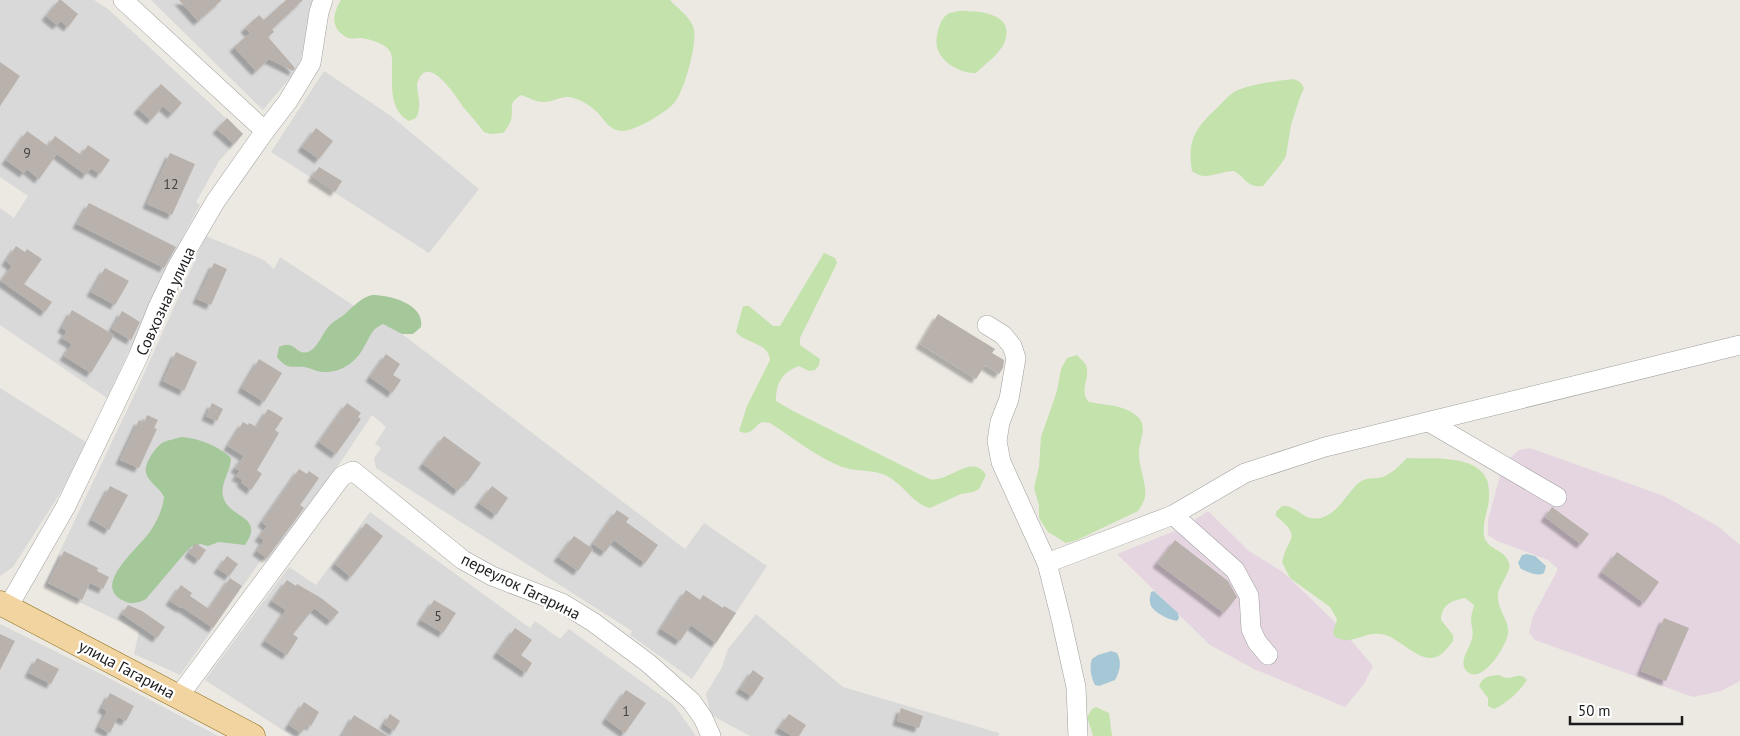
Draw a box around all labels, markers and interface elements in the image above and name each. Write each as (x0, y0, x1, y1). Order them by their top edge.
house number: 9 (23, 144, 31, 162)
house number: 12 (163, 175, 179, 193)
street label: Совхозная улица (131, 243, 199, 359)
street label: переулок Гагарина (458, 549, 584, 623)
house number: 5 (434, 607, 442, 625)
street label: улица Гагарина (75, 635, 179, 703)
scale bar (1570, 694, 1682, 726)
text: 50 m (1578, 701, 1611, 720)
house number: 1 (622, 702, 630, 720)

